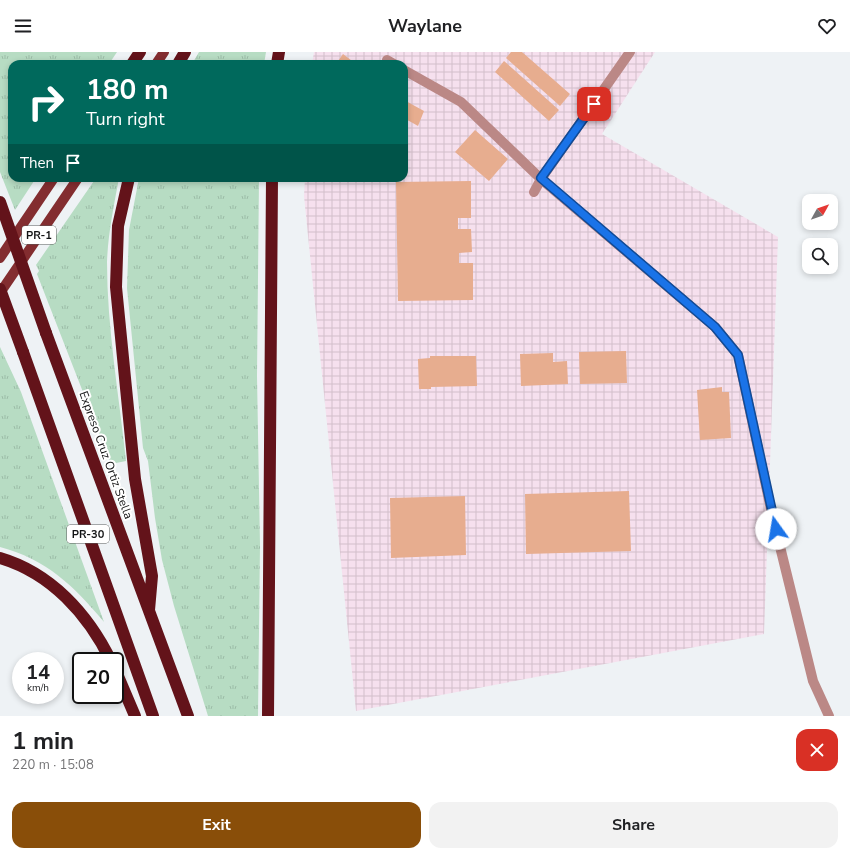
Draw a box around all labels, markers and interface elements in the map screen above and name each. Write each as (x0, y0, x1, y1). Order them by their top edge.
text: Waylane (388, 14, 462, 38)
icon: menu (12, 15, 34, 37)
icon: heart (816, 15, 838, 37)
text: 180 m (86, 71, 169, 109)
icon: right (20, 76, 72, 128)
pin (577, 87, 611, 121)
icon: arrive (583, 93, 605, 115)
text: Turn right (86, 107, 165, 131)
icon: arrive (62, 152, 84, 174)
text: Then (20, 153, 54, 173)
north arrow (802, 194, 838, 230)
map controls (802, 194, 838, 274)
road number: PR-1 (22, 226, 56, 244)
button: search (802, 238, 838, 274)
street label: Expreso Cruz Ortiz Stella (75, 389, 137, 521)
position arrow (755, 508, 797, 550)
road number: PR-30 (67, 525, 109, 543)
speed limit sign: 20 (72, 652, 124, 704)
text: 14 (26, 659, 50, 686)
text: km/h (27, 681, 49, 695)
text: 1 min (12, 725, 74, 757)
button: close (796, 729, 838, 771)
text: 220 m · 15:08 (12, 756, 94, 774)
button: Exit (12, 802, 421, 848)
button: Share (429, 802, 838, 848)

